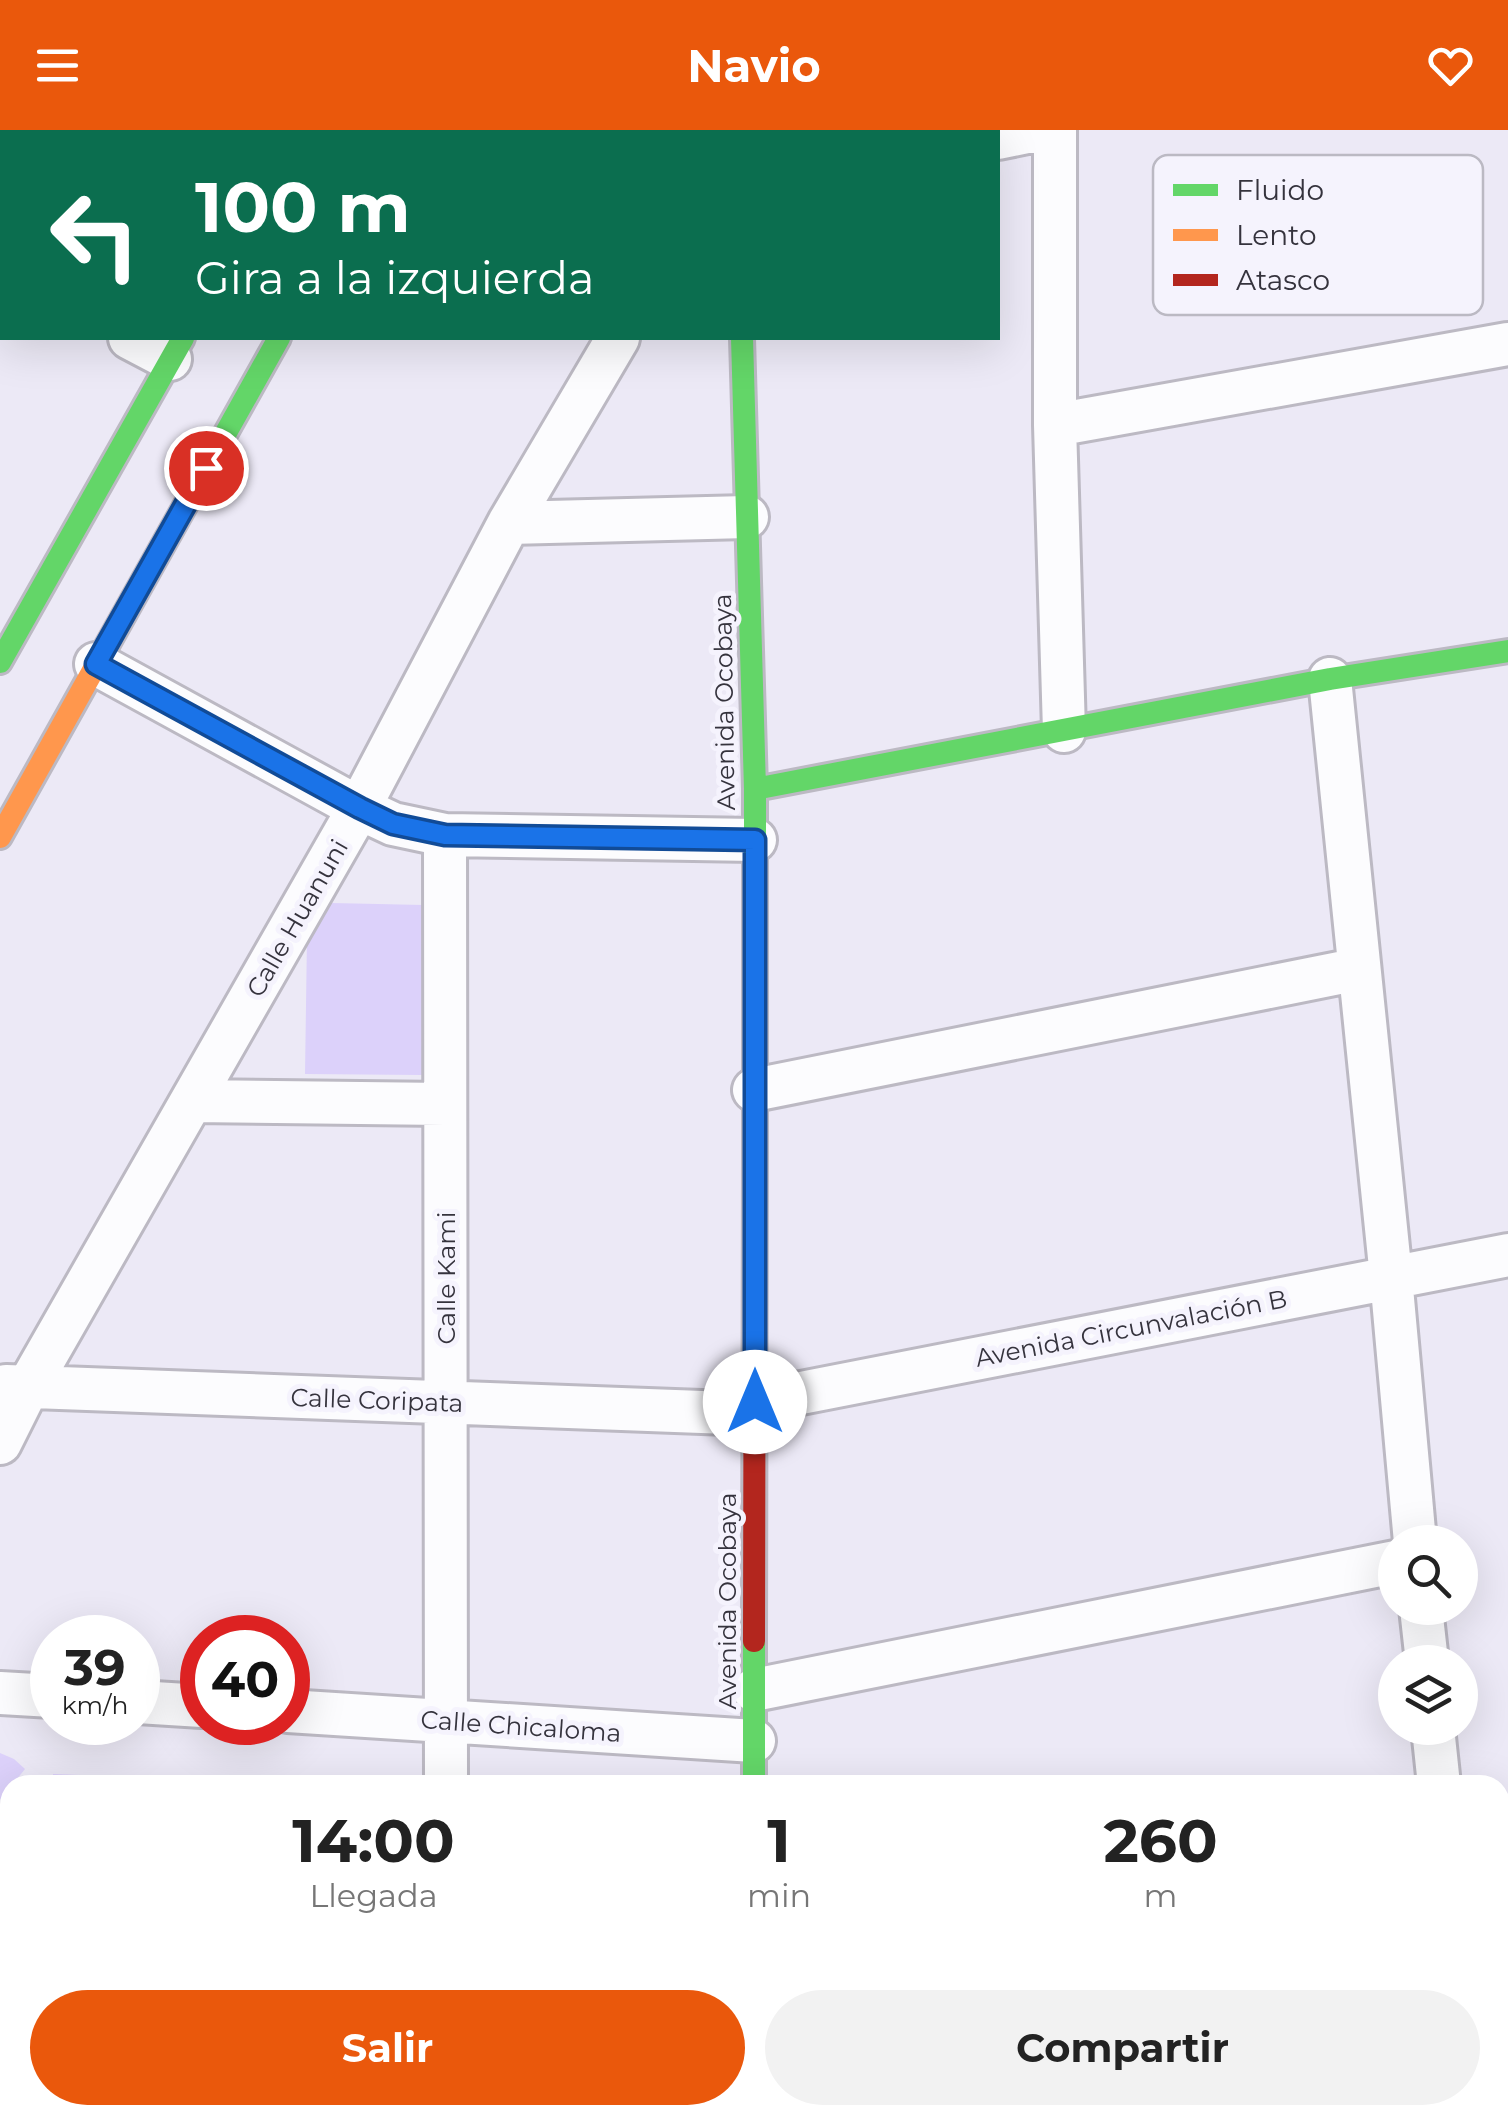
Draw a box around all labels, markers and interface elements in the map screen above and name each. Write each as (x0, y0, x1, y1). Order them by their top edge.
icon: menu (30, 38, 85, 93)
text: Navio (687, 38, 821, 93)
icon: heart (1423, 38, 1478, 93)
legend (1153, 155, 1483, 315)
text: 100 m (195, 164, 411, 250)
icon: left (30, 170, 160, 300)
text: Fluido (1236, 173, 1324, 207)
text: Lento (1236, 218, 1317, 252)
text: Gira a la izquierda (195, 250, 595, 305)
text: Atasco (1236, 263, 1330, 297)
pin (164, 426, 249, 511)
icon: arrive (179, 441, 234, 496)
street label: Avenida Ocobaya (707, 593, 741, 811)
street label: Calle Huanuni (240, 834, 354, 1002)
street label: Calle Kami (431, 1212, 461, 1344)
street label: Avenida Circunvalación B (973, 1283, 1289, 1373)
position arrow (703, 1350, 807, 1454)
street label: Calle Coripata (290, 1382, 464, 1418)
street label: Avenida Ocobaya (712, 1493, 742, 1709)
map controls (1378, 1525, 1478, 1745)
button: search (1378, 1525, 1478, 1625)
speed limit sign: 40 (180, 1615, 310, 1745)
text: 39 (64, 1637, 126, 1698)
button: layers (1378, 1645, 1478, 1745)
text: km/h (62, 1690, 128, 1720)
street label: Calle Chicaloma (420, 1704, 622, 1748)
text: 14:00 (292, 1804, 455, 1877)
text: 1 (767, 1804, 791, 1877)
text: 260 (1103, 1804, 1218, 1877)
text: Llegada (309, 1876, 438, 1915)
text: min (747, 1876, 811, 1915)
text: m (1144, 1876, 1178, 1915)
button: Salir (30, 1990, 745, 2105)
button: Compartir (765, 1990, 1480, 2105)

